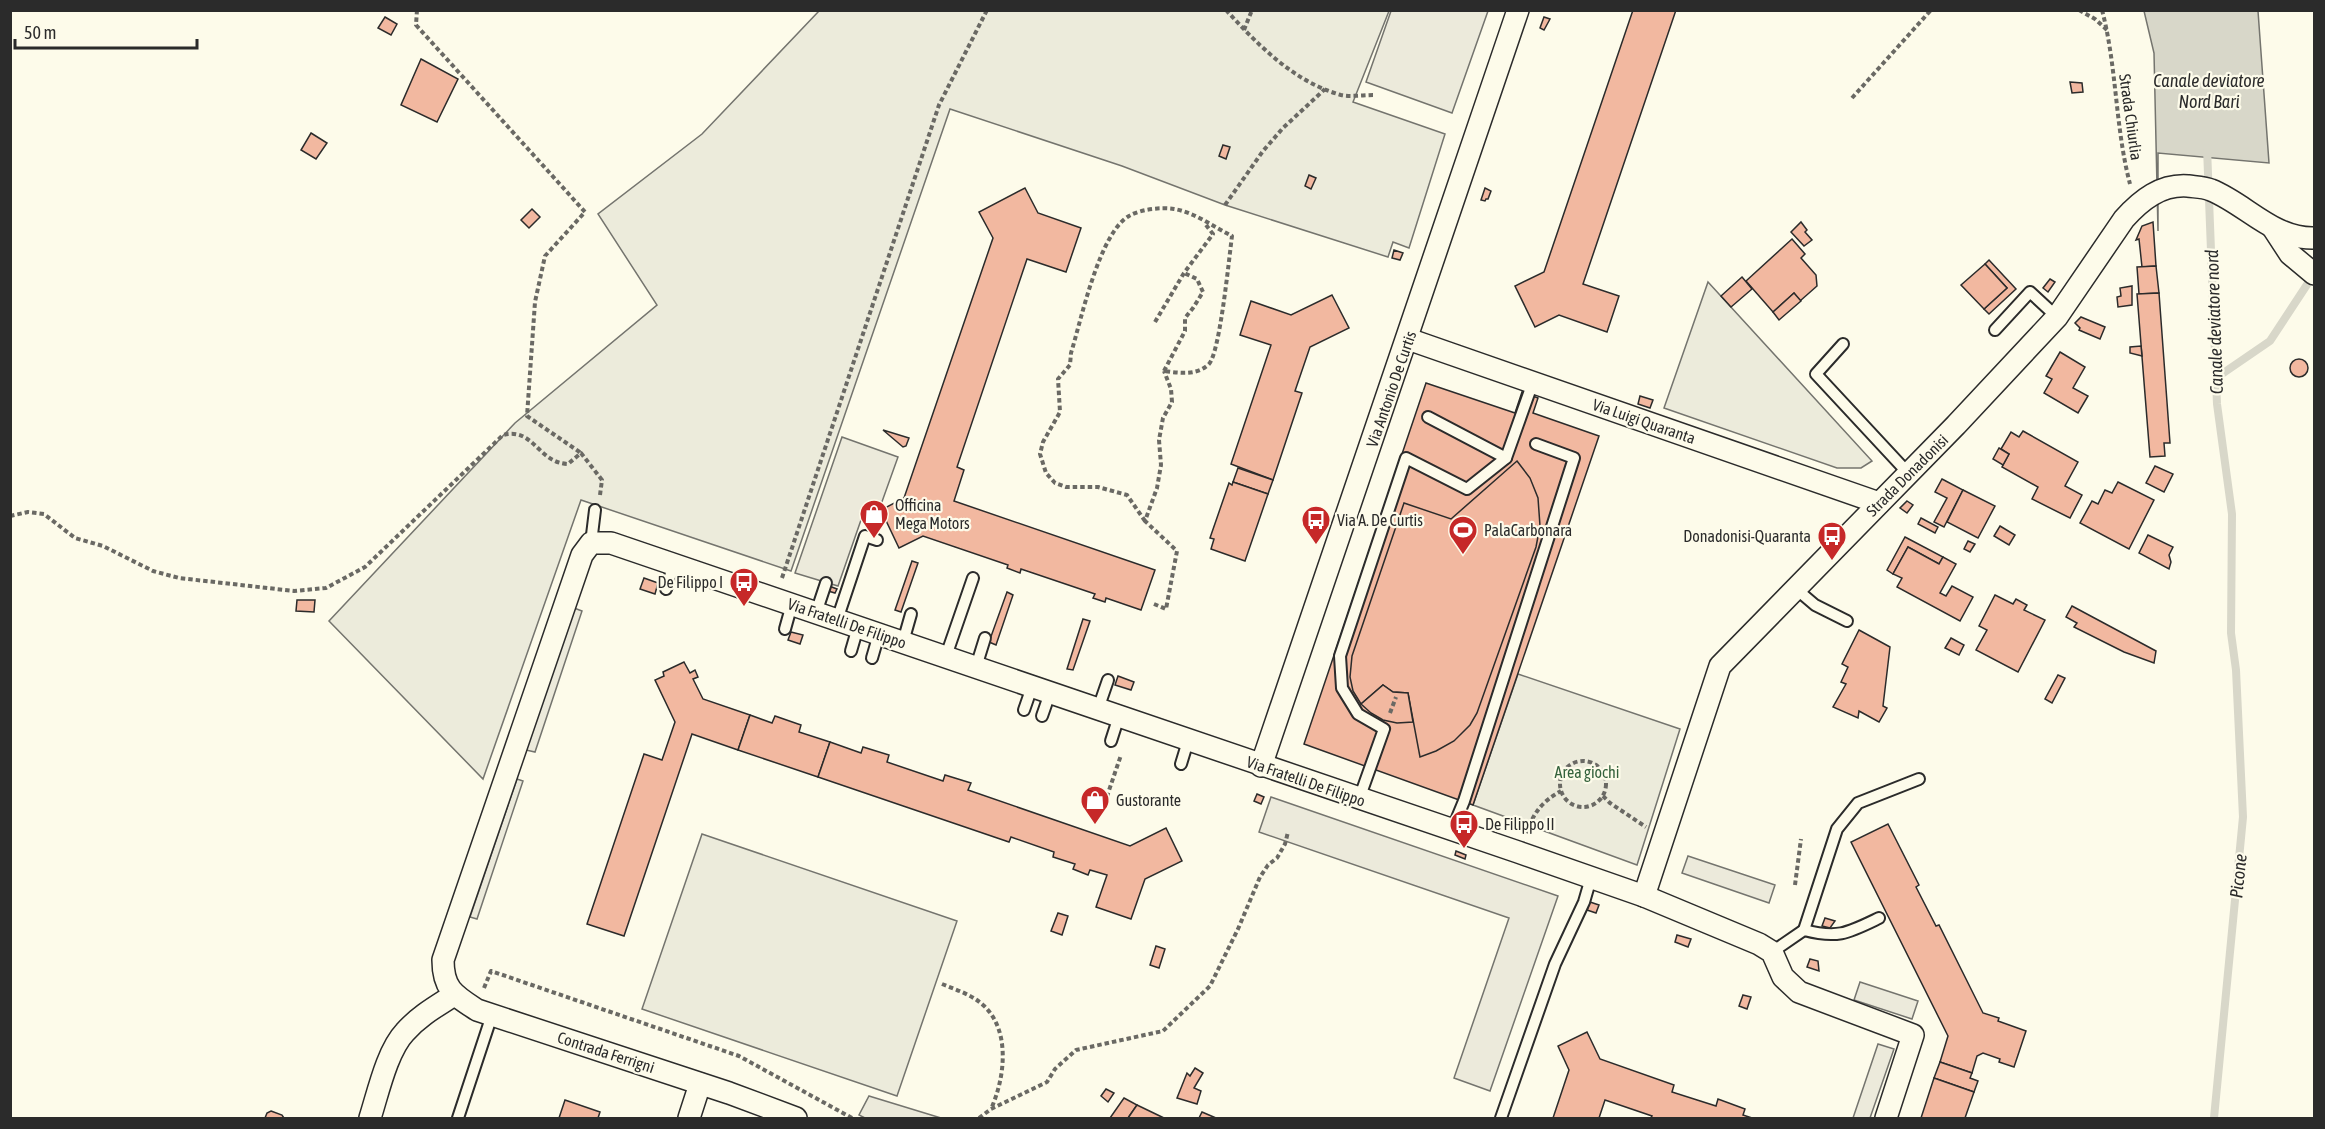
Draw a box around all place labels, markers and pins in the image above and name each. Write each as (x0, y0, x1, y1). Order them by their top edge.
place label: Officina Mega Motors (895, 496, 970, 533)
shop icon: Officina Mega Motors (858, 498, 890, 540)
bus stop icon: Via A. De Curtis (1300, 504, 1332, 546)
place label: Via A. De Curtis (1337, 511, 1423, 529)
sports icon: PalaCarbonara (1447, 514, 1479, 556)
bus stop icon: Donadonisi-Quaranta (1816, 520, 1848, 562)
place label: PalaCarbonara (1484, 521, 1572, 539)
place label: Donadonisi-Quaranta (1683, 527, 1811, 545)
bus stop icon: De Filippo I (728, 566, 760, 608)
place label: De Filippo I (658, 573, 723, 592)
shop icon: Gustorante (1079, 784, 1111, 826)
place label: Gustorante (1116, 791, 1181, 809)
bus stop icon: De Filippo II (1448, 808, 1480, 850)
place label: De Filippo II (1485, 815, 1555, 834)

